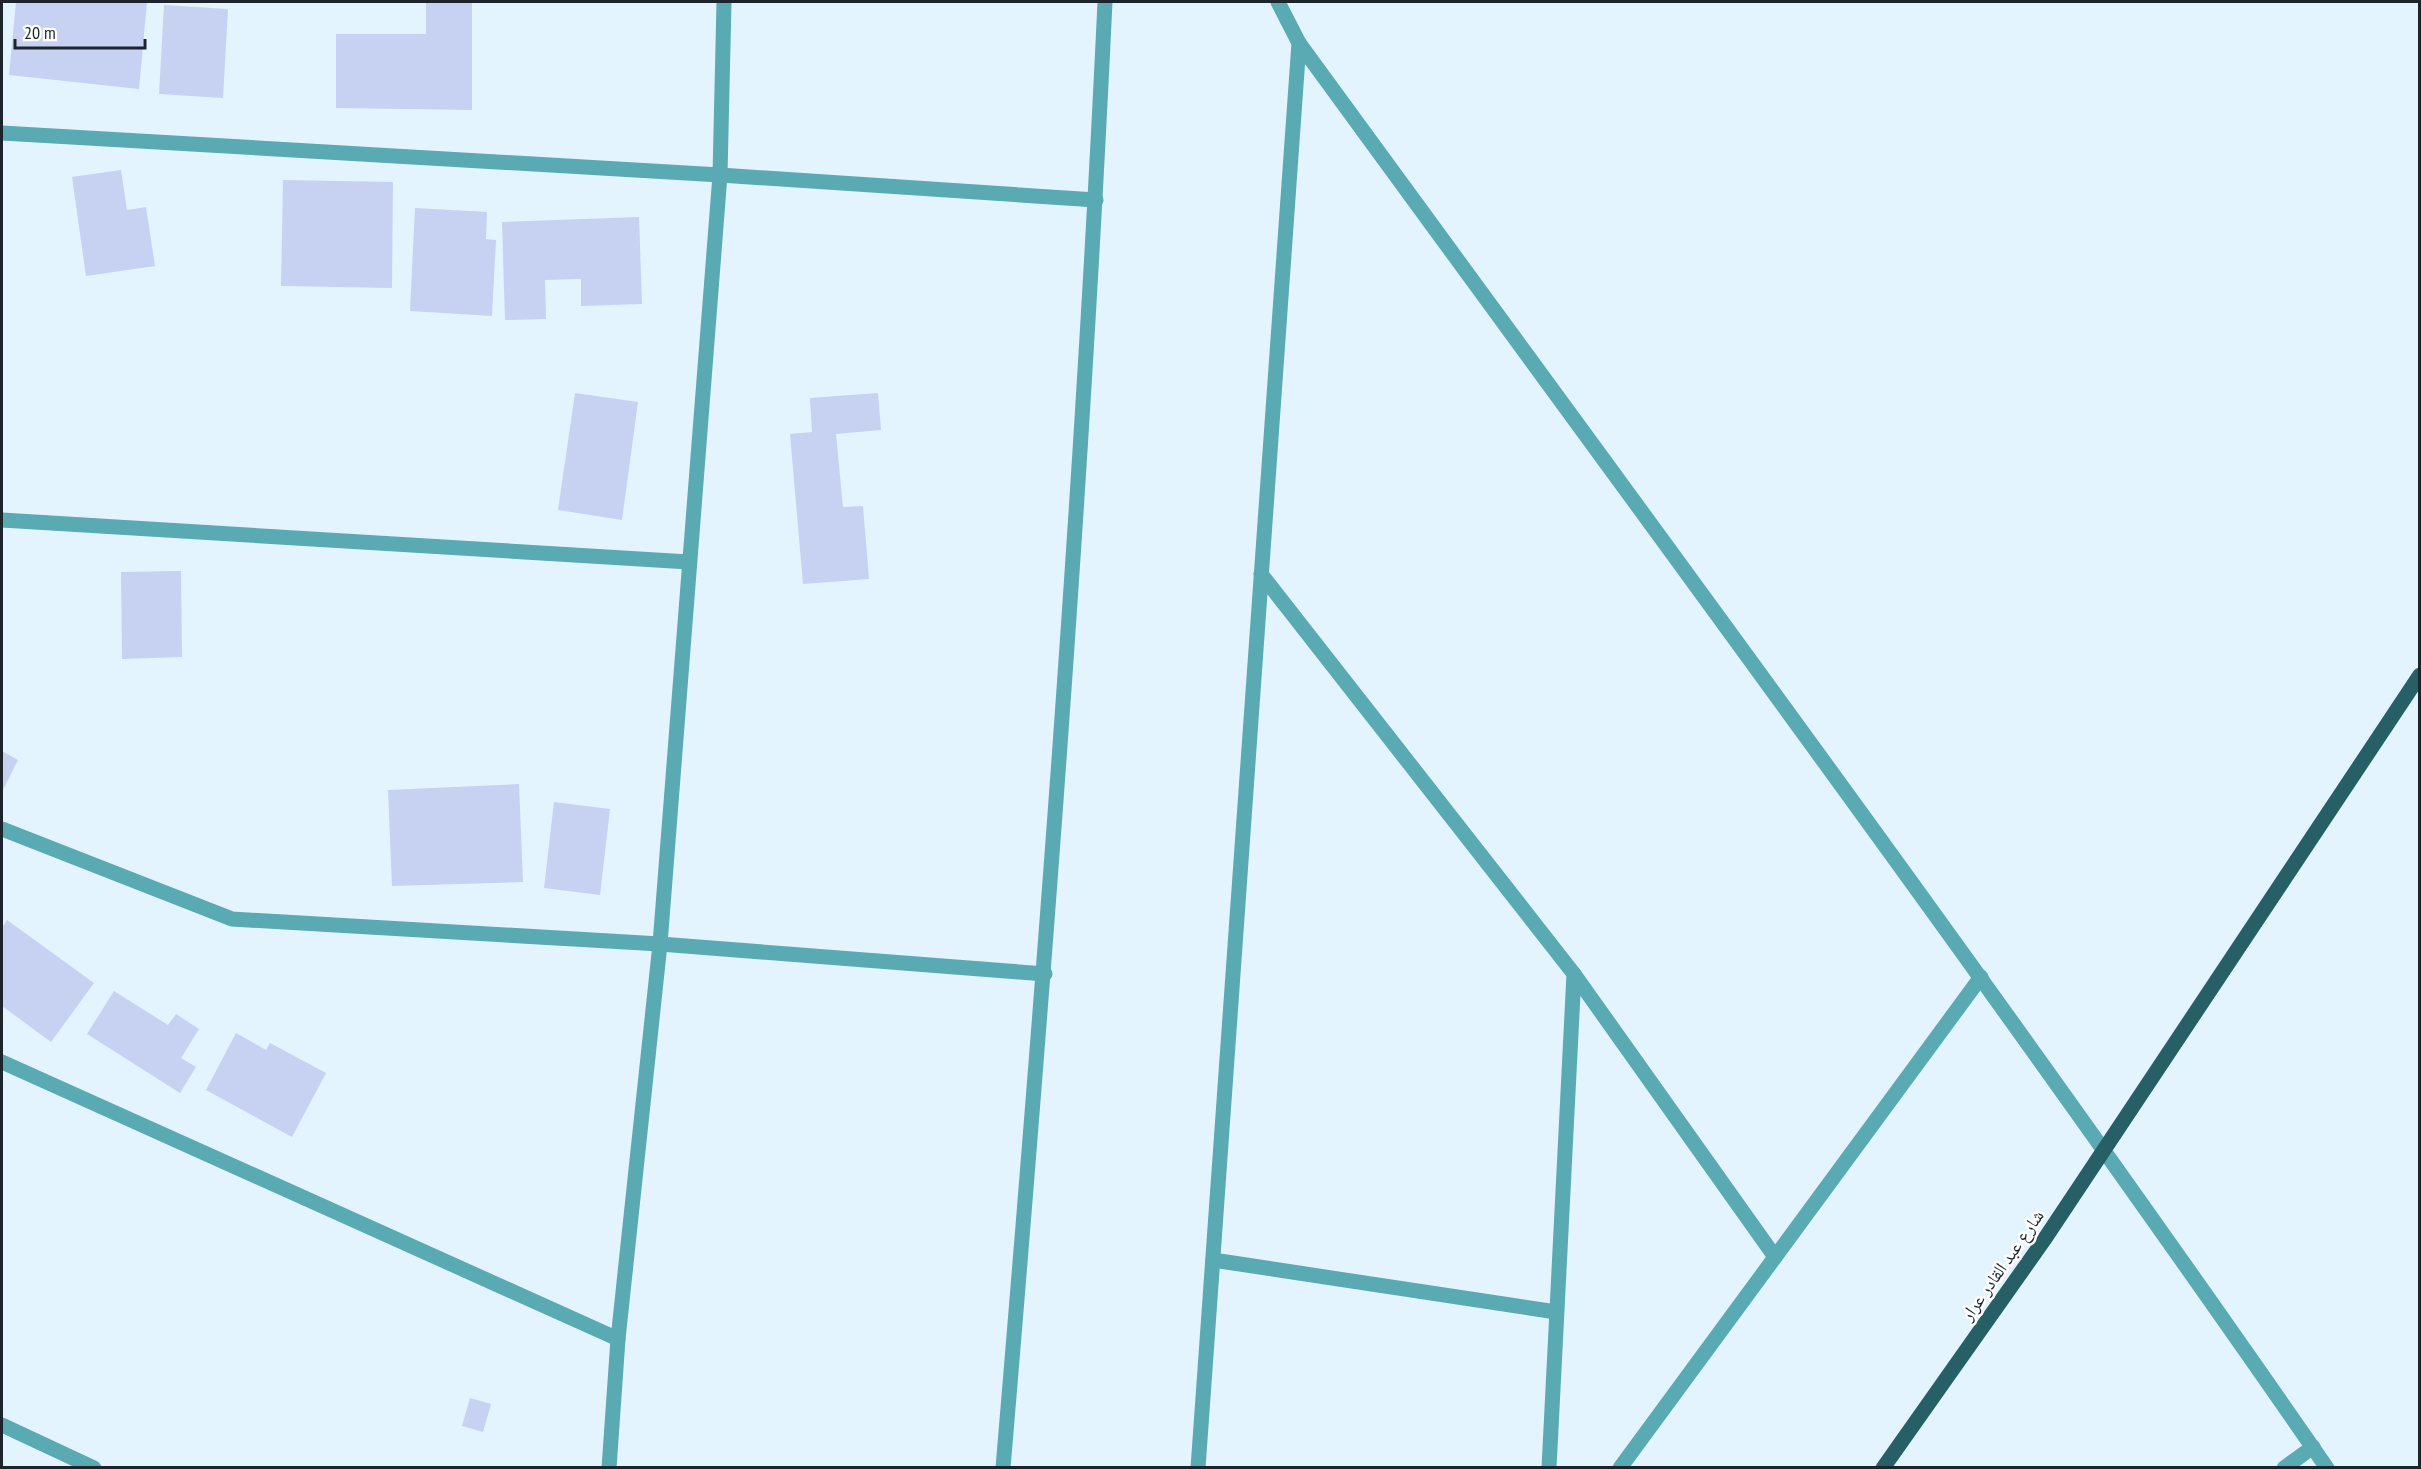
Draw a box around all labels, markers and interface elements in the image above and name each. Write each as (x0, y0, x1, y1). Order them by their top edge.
scale bar (15, 12, 146, 50)
text: 20 m (24, 21, 56, 44)
street label: شارع عبد القادر عرار (1955, 1205, 2049, 1326)

